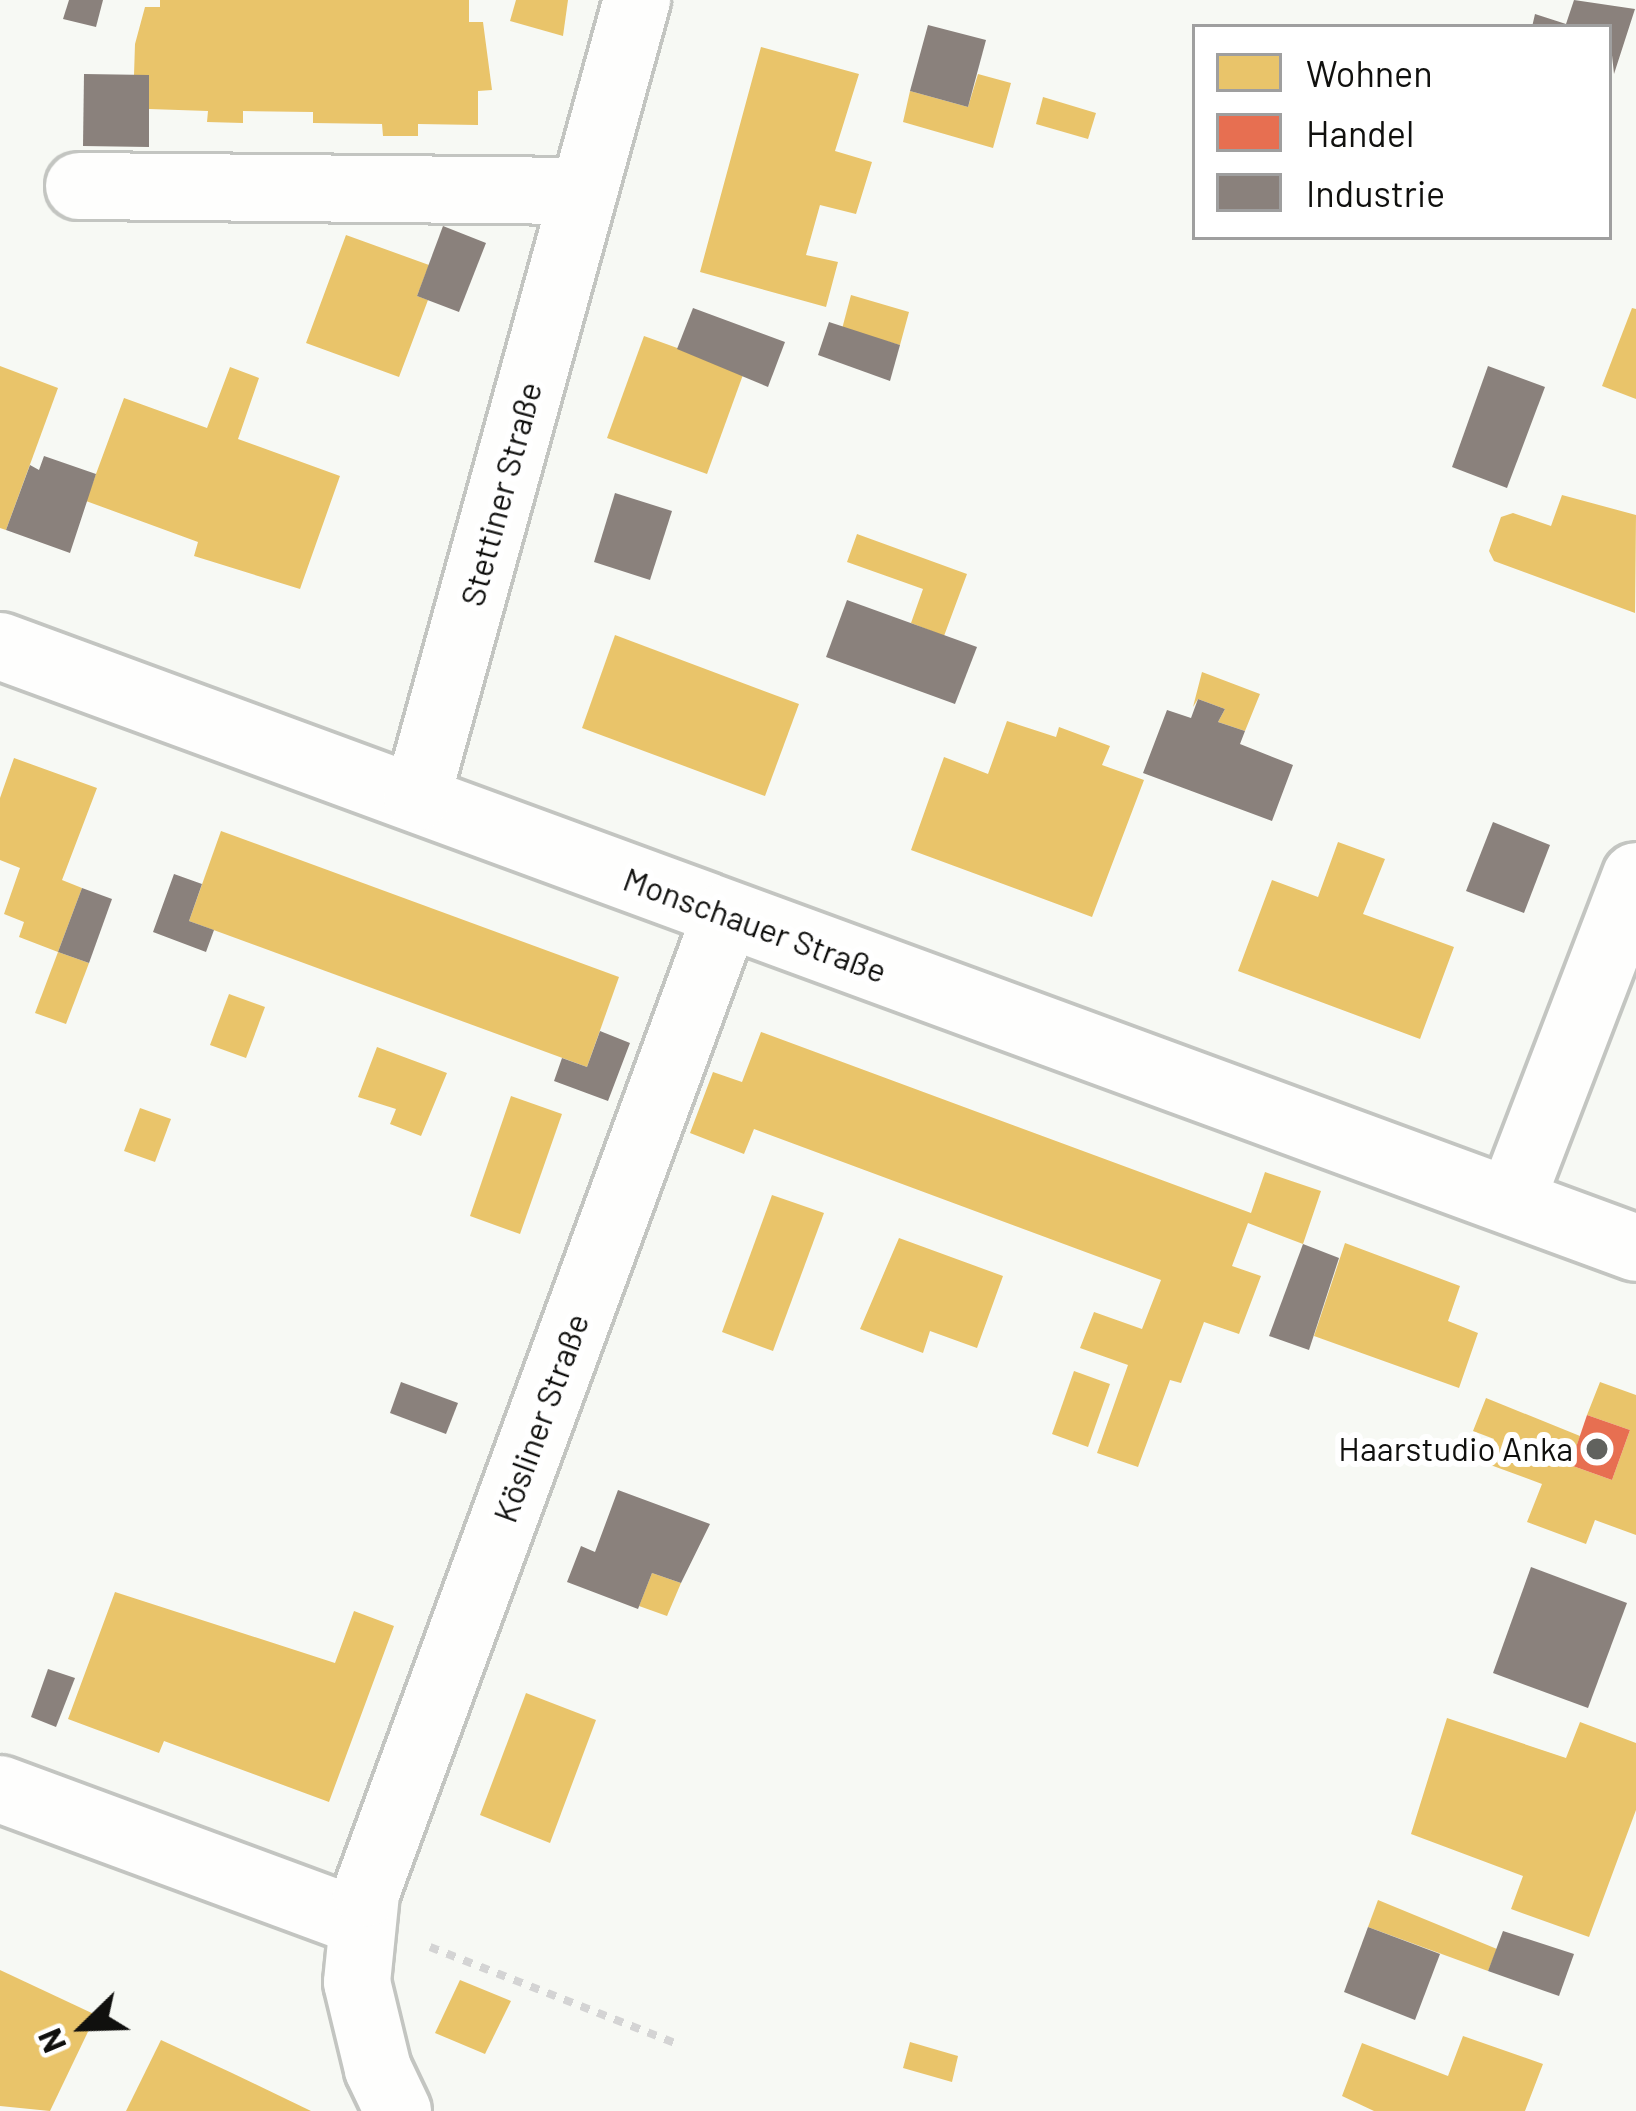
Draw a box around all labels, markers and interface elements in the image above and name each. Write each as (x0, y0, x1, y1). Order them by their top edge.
legend (1192, 24, 1612, 240)
text: Wohnen (1306, 51, 1433, 94)
text: Handel (1306, 111, 1414, 154)
text: Industrie (1306, 171, 1445, 214)
street label: Stettiner Straße (452, 378, 550, 610)
street label: Monschauer Straße (618, 859, 892, 991)
street label: Kösliner Straße (485, 1308, 597, 1528)
place label: Haarstudio Anka (1338, 1429, 1573, 1469)
marker: Haarstudio Anka (1584, 1436, 1610, 1462)
north arrow (24, 1967, 144, 2087)
text: N (28, 2023, 74, 2059)

